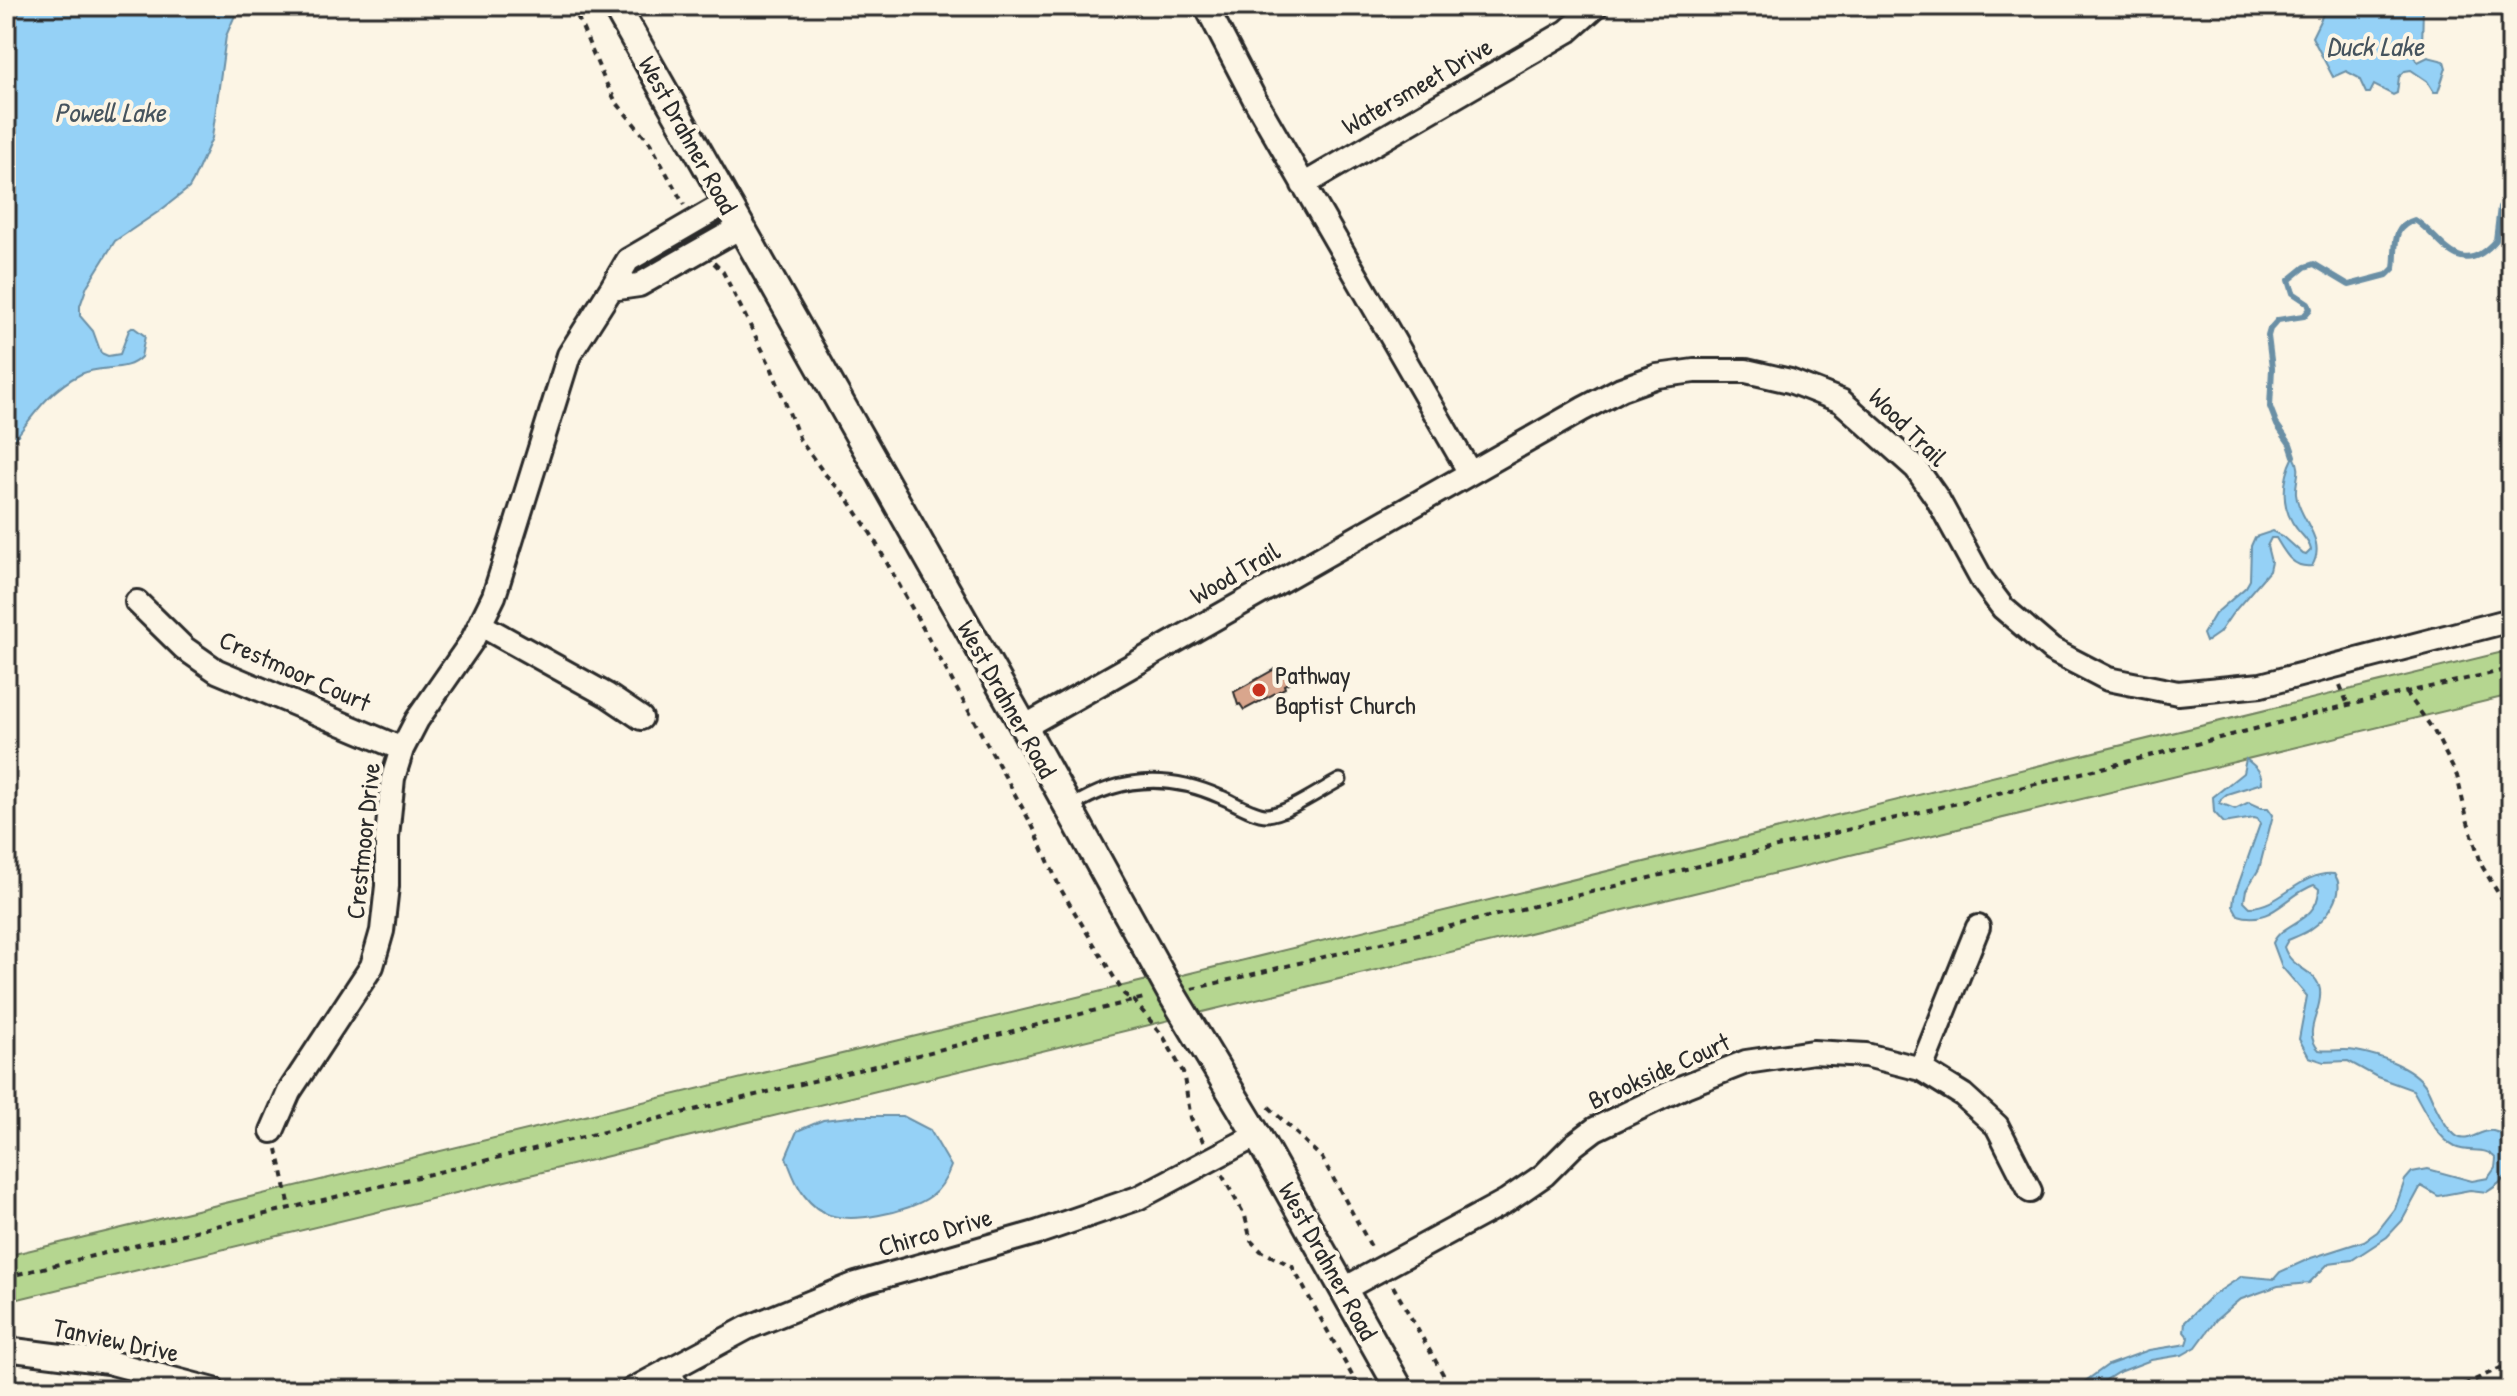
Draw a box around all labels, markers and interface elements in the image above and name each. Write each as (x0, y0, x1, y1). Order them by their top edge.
water label: Duck Lake (2326, 27, 2426, 65)
street label: Watersmeet Drive (1335, 28, 1498, 143)
street label: West Drahner Road (631, 50, 746, 220)
water label: Powell Lake (54, 93, 168, 131)
street label: Wood Trail (1861, 380, 1956, 474)
street label: Wood Trail (1183, 533, 1286, 612)
street label: West Drahner Road (950, 614, 1065, 784)
street label: Crestmoor Court (214, 622, 377, 720)
place label: Pathway Baptist Church (1275, 657, 1416, 722)
marker: Pathway Baptist Church (1250, 681, 1268, 699)
street label: Crestmoor Drive (337, 761, 388, 921)
street label: Brookside Court (1583, 1023, 1736, 1117)
street label: West Drahner Road (1271, 1176, 1386, 1346)
street label: Chirco Drive (874, 1199, 996, 1264)
street label: Tanview Drive (50, 1309, 182, 1370)

